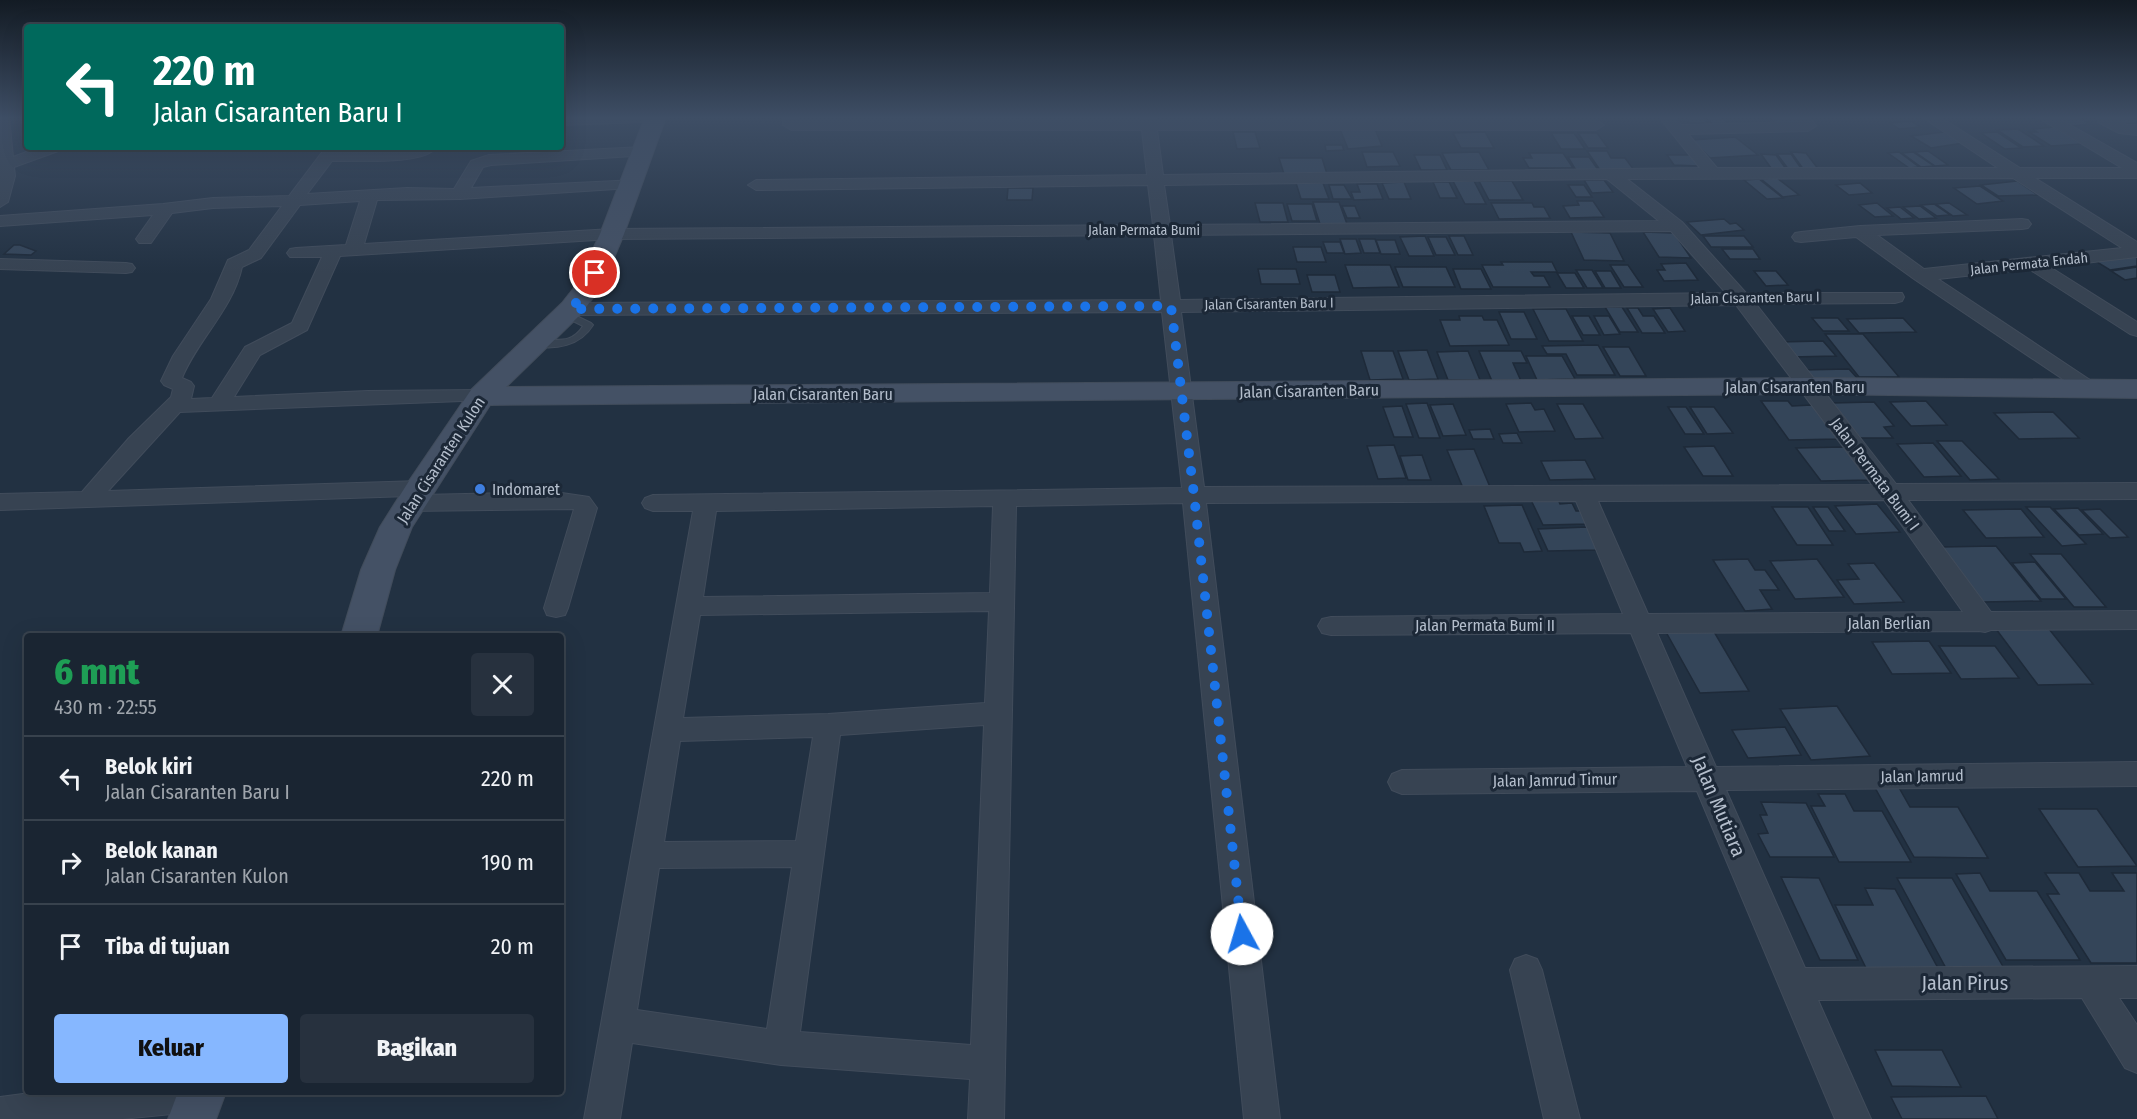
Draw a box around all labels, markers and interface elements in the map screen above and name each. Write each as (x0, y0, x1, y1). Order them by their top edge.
text: 220 m (153, 46, 256, 96)
icon: left (54, 48, 132, 126)
text: Jalan Cisaranten Baru I (153, 97, 403, 129)
street label: Jalan Permata Bumi (1088, 222, 1200, 239)
pin (569, 247, 620, 298)
street label: Jalan Permata Endah (1969, 249, 2089, 279)
icon: arrive (578, 256, 611, 289)
street label: Jalan Cisaranten Baru I (1690, 288, 1820, 308)
street label: Jalan Cisaranten Baru I (1204, 294, 1334, 314)
street label: Jalan Cisaranten Baru (1725, 378, 1865, 397)
street label: Jalan Cisaranten Baru (1239, 380, 1379, 402)
street label: Jalan Cisaranten Baru (753, 385, 893, 404)
street label: Jalan Cisaranten Kulon (393, 393, 489, 527)
street label: Jalan Permata Bumi I (1827, 414, 1923, 534)
place label: Indomaret (492, 480, 561, 499)
marker: Indomaret (473, 482, 487, 496)
street label: Jalan Berlian (1848, 614, 1931, 633)
street label: Jalan Permata Bumi II (1415, 616, 1555, 635)
text: 6 mnt (54, 650, 139, 694)
button: close (471, 653, 534, 716)
text: 430 m · 22:55 (54, 695, 157, 719)
street label: Jalan Mutiara (1687, 752, 1751, 860)
text: Belok kiri (105, 753, 193, 780)
icon: left (54, 762, 87, 795)
text: 220 m (481, 765, 534, 792)
street label: Jalan Jamrud (1880, 766, 1964, 786)
street label: Jalan Jamrud Timur (1492, 769, 1618, 791)
text: Jalan Cisaranten Baru I (105, 780, 290, 804)
text: Belok kanan (105, 837, 218, 864)
icon: right (54, 846, 87, 879)
text: 190 m (481, 849, 534, 876)
text: Jalan Cisaranten Kulon (105, 864, 289, 888)
position arrow (1210, 902, 1274, 966)
icon: arrive (54, 930, 87, 963)
text: Tiba di tujuan (105, 933, 230, 960)
text: 20 m (491, 933, 534, 960)
street label: Jalan Pirus (1922, 971, 2008, 995)
button: Keluar (54, 1014, 288, 1083)
button: Bagikan (300, 1014, 534, 1083)

